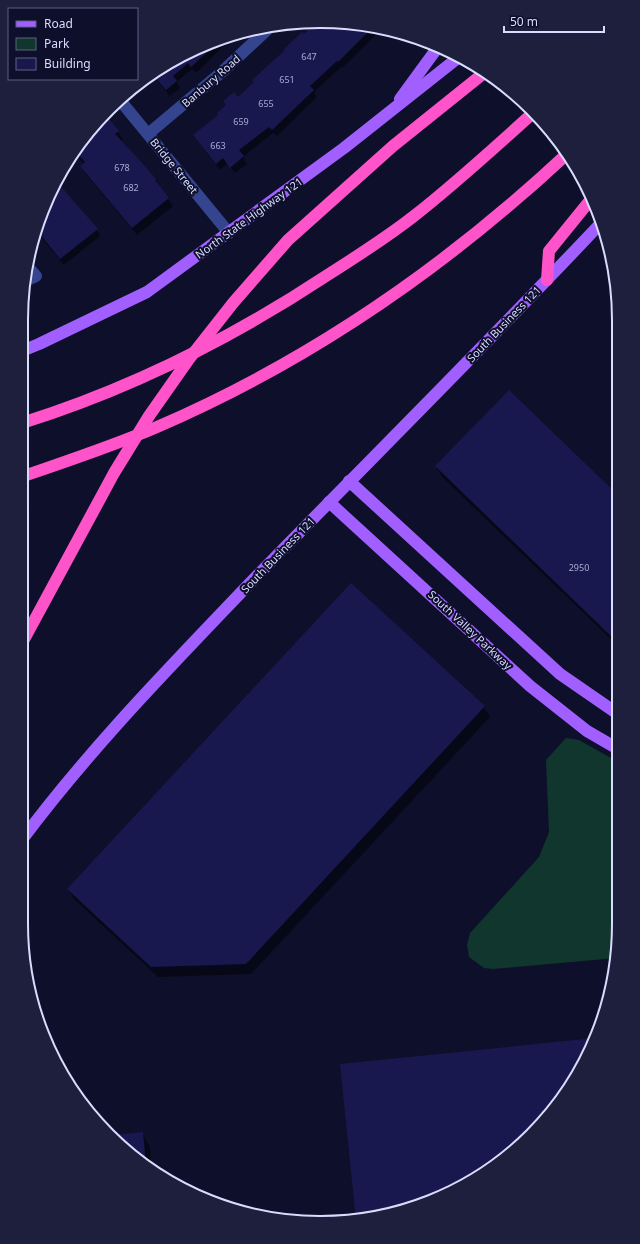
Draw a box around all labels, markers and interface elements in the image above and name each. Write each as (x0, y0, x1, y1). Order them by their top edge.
legend (8, 8, 138, 80)
scale bar (504, 8, 604, 34)
text: 50 m (510, 13, 538, 30)
text: Road (44, 15, 73, 32)
text: Park (44, 35, 70, 52)
house number: 647 (301, 50, 317, 63)
street label: Banbury Road (178, 51, 243, 110)
text: Building (44, 55, 91, 72)
house number: 651 (279, 73, 295, 86)
house number: 655 (258, 97, 274, 110)
house number: 659 (233, 115, 249, 128)
street label: Bridge Street (147, 135, 202, 197)
house number: 663 (210, 139, 226, 152)
house number: 678 (114, 161, 130, 174)
street label: North State Highway 121 (192, 174, 305, 262)
house number: 682 (123, 181, 139, 194)
street label: South Business 121 (463, 282, 544, 365)
street label: South Business 121 (237, 513, 318, 596)
house number: 2950 (569, 561, 589, 574)
street label: South Valley Parkway (425, 587, 516, 673)

